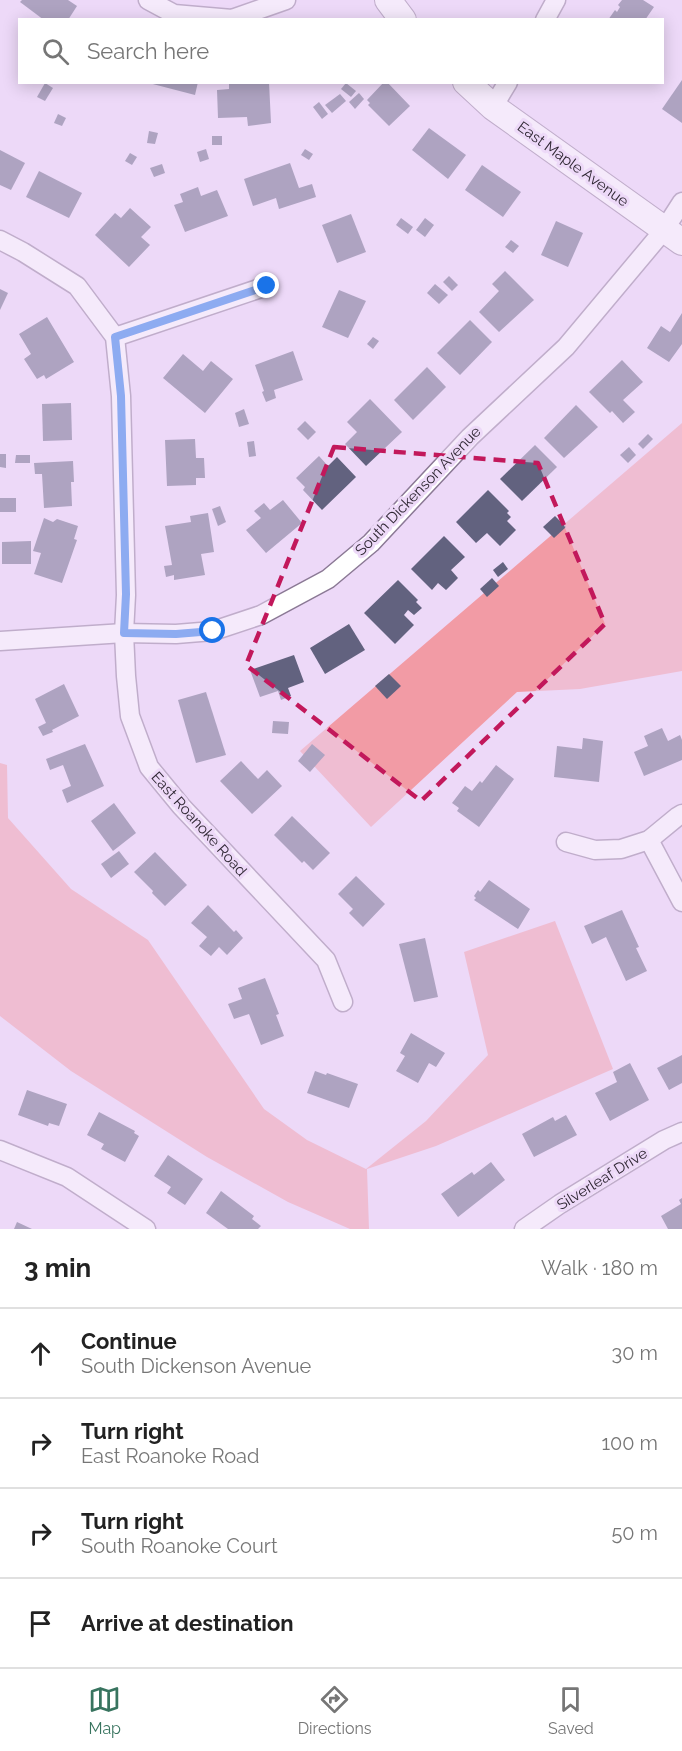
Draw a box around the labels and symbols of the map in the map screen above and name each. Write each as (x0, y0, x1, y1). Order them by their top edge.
street label: East Maple Avenue (514, 118, 632, 210)
route end (253, 272, 279, 298)
street label: South Dickenson Avenue (352, 422, 485, 559)
route start (199, 617, 225, 643)
street label: East Roanoke Road (148, 768, 250, 880)
street label: Silverleaf Drive (553, 1144, 651, 1214)

